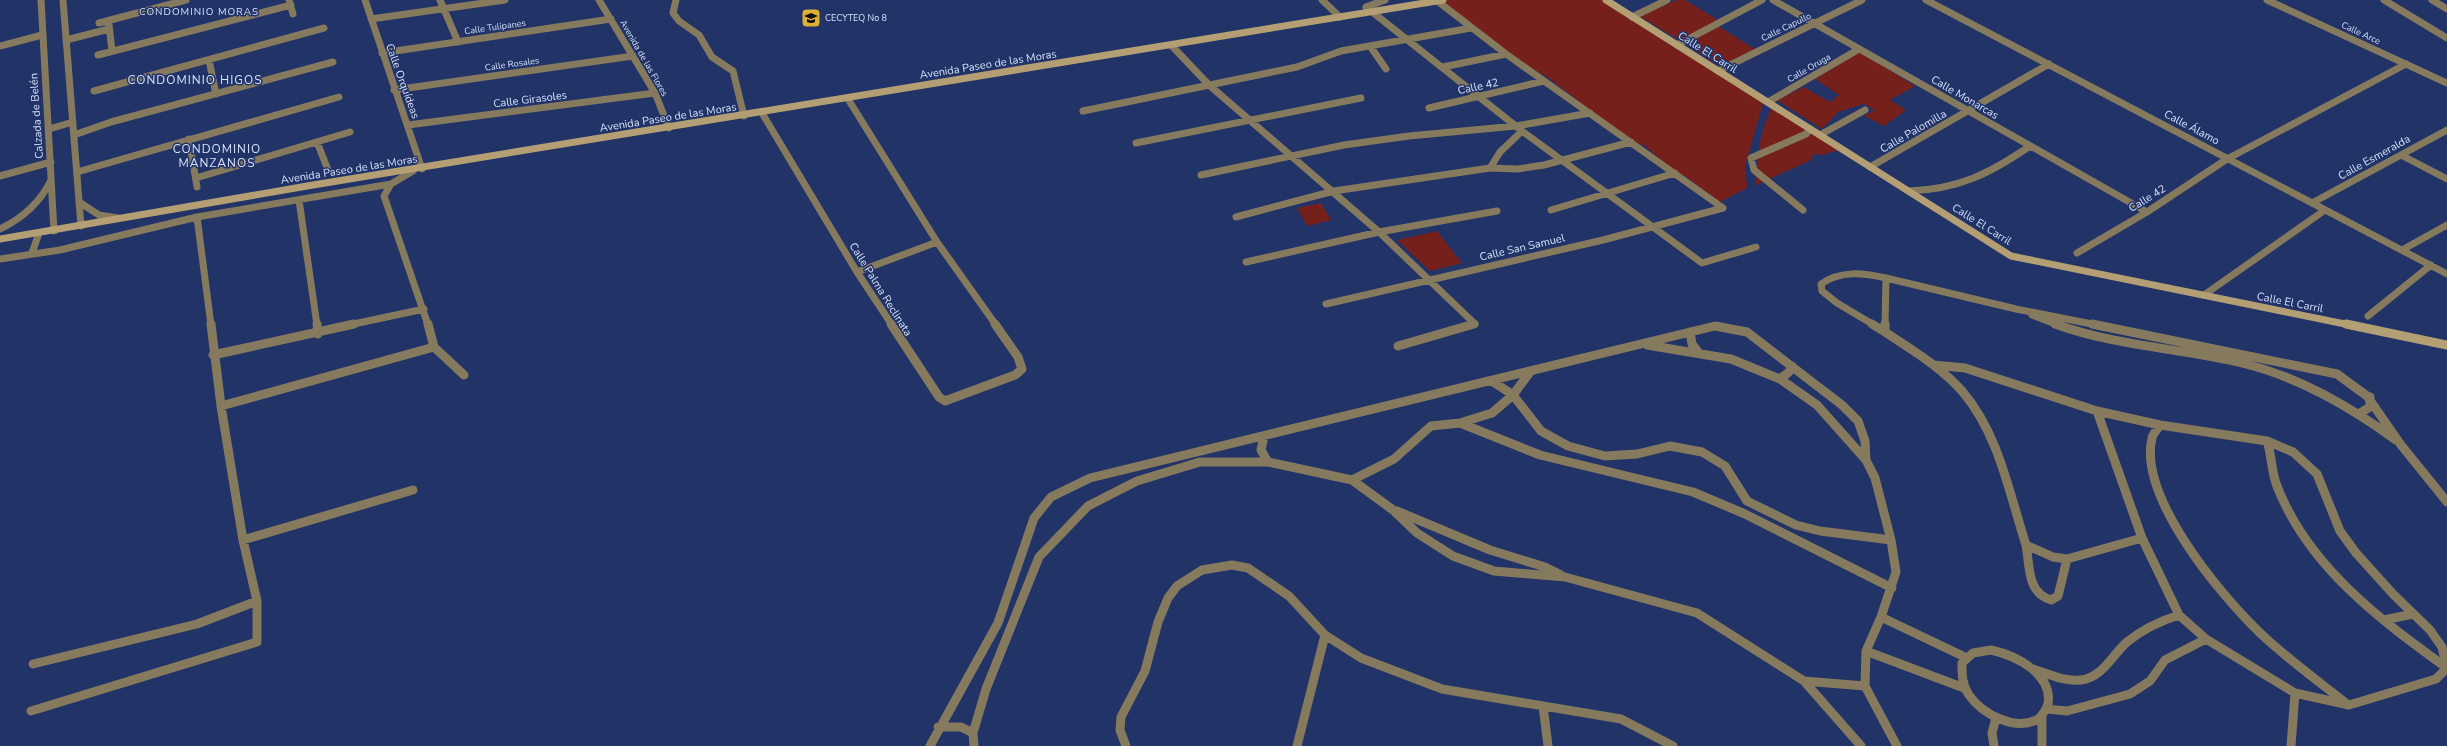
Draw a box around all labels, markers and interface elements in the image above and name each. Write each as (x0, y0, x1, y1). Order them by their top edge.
district label: CONDOMINIO MORAS (139, 5, 259, 19)
school or university icon: CECYTEQ No 8 (800, 7, 822, 29)
street label: Calle Capullo (1759, 10, 1813, 44)
place label: CECYTEQ No 8 (825, 12, 887, 24)
street label: Calle Tulipanes (464, 17, 526, 37)
street label: Avenida de las Flores (617, 18, 671, 98)
street label: Calle Arce (2340, 19, 2383, 47)
street label: Calle El Carril (1675, 28, 1741, 77)
street label: Calle Orquídeas (382, 41, 423, 121)
street label: Avenida Paseo de las Moras (919, 46, 1058, 83)
street label: Calle Oruga (1785, 51, 1833, 85)
street label: Calle Rosales (484, 54, 540, 74)
district label: CONDOMINIO HIGOS (127, 72, 263, 88)
street label: Calle Monarcas (1928, 72, 2001, 123)
street label: Calzada de Belén (26, 73, 47, 159)
street label: Calle 42 (1456, 75, 1500, 98)
street label: Calle Girasoles (492, 88, 568, 111)
street label: Avenida Paseo de las Moras (599, 99, 738, 136)
street label: Calle Palomilla (1877, 106, 1949, 157)
street label: Calle Álamo (2161, 106, 2223, 148)
street label: Calle Esmeralda (2336, 131, 2413, 183)
district label: CONDOMINIO MANZANOS (173, 141, 261, 171)
street label: Avenida Paseo de las Moras (280, 151, 419, 188)
street label: Calle 42 (2126, 181, 2169, 216)
street label: Calle El Carril (1949, 200, 2015, 249)
street label: Calle San Samuel (1478, 230, 1567, 265)
street label: Calle Palma Reclinata (846, 240, 916, 339)
street label: Calle El Carril (2255, 289, 2325, 316)

